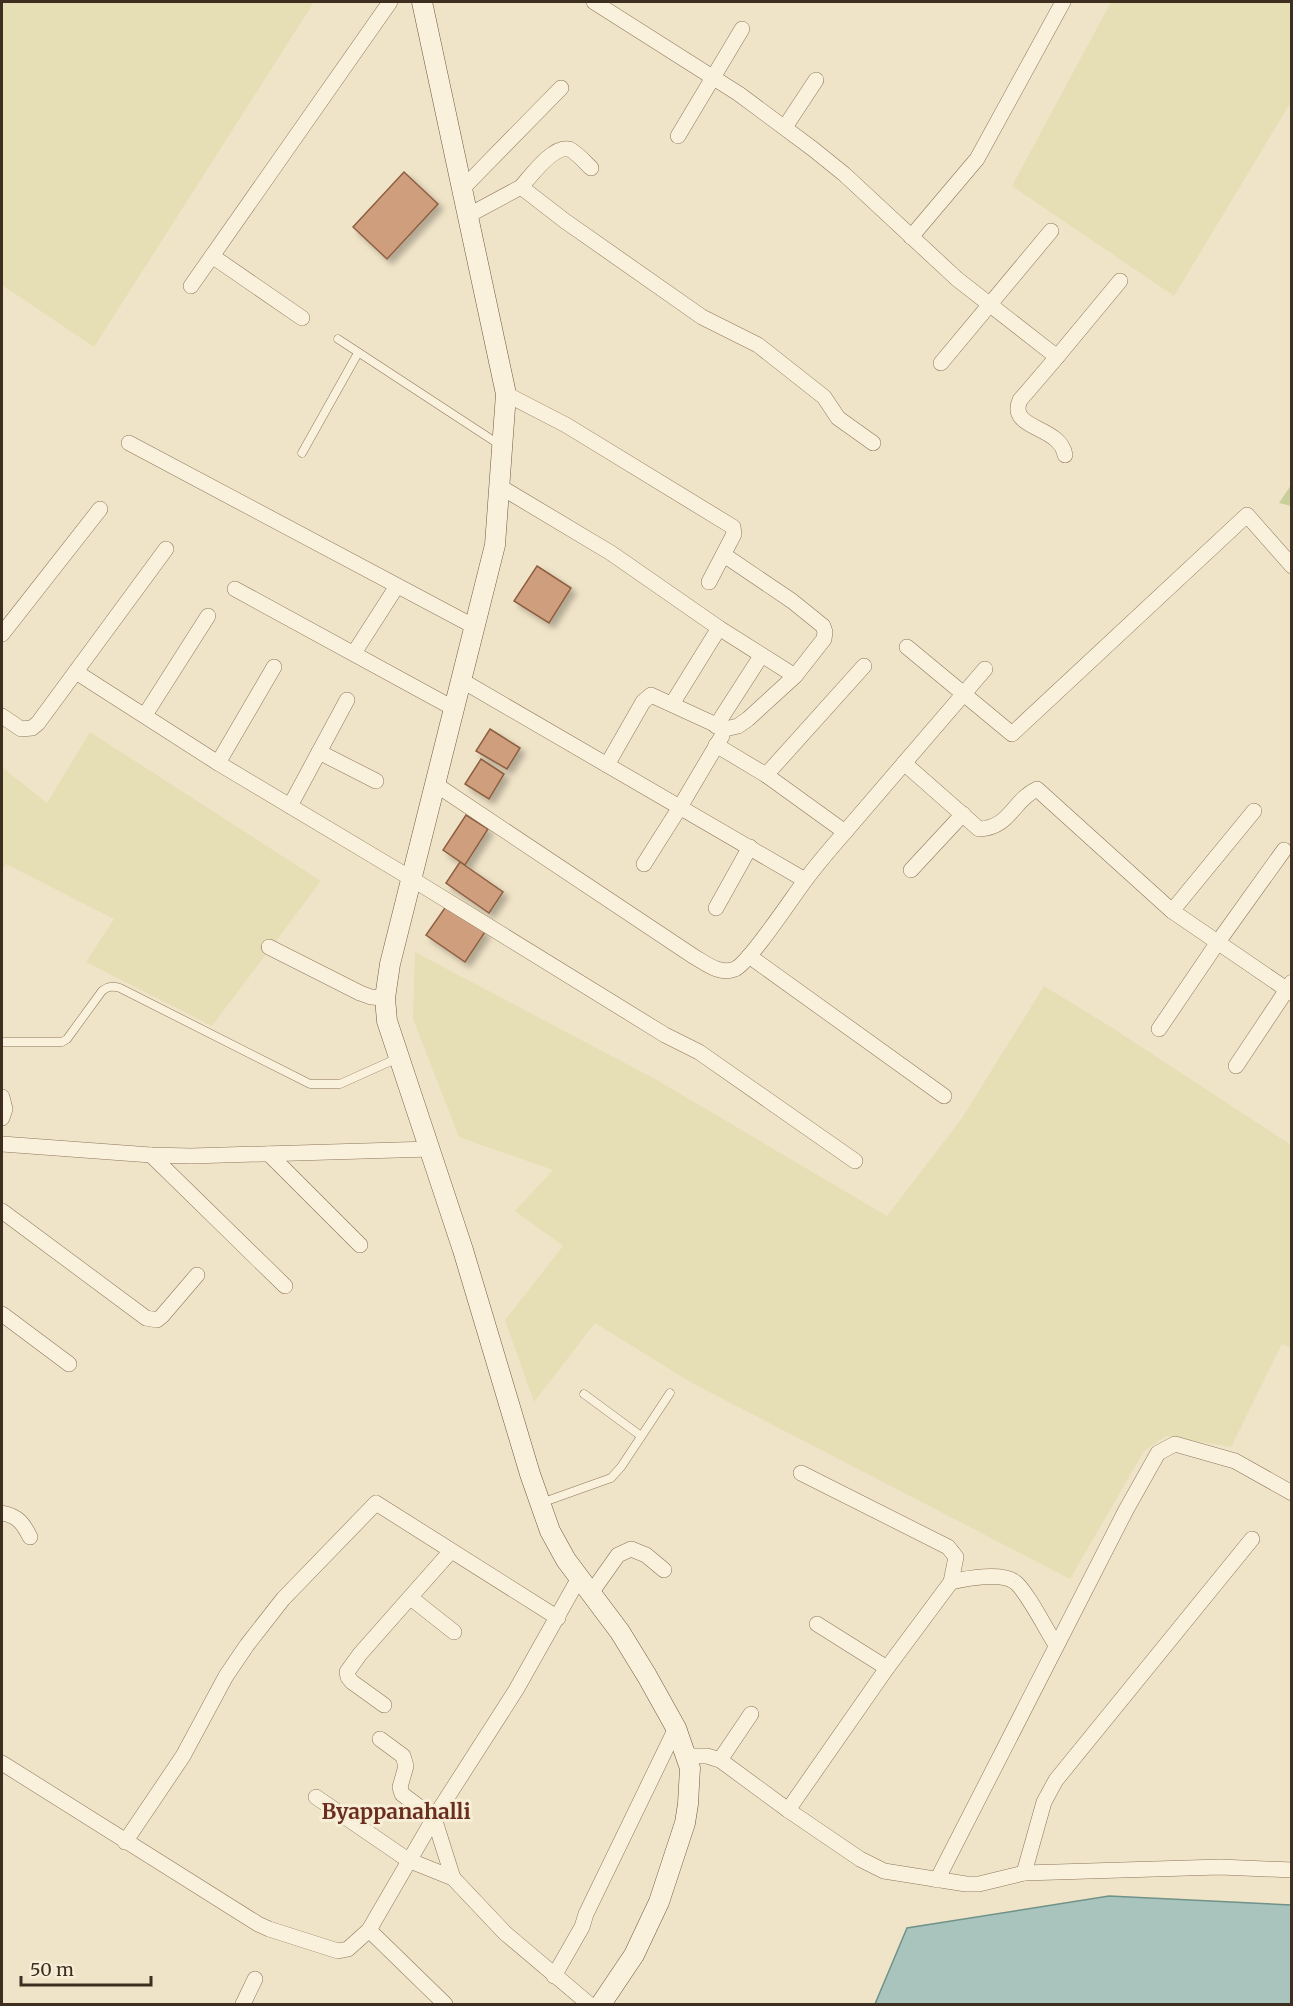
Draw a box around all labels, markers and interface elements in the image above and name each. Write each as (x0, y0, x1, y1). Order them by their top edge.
district label: Byappanahalli (321, 1798, 471, 1825)
scale bar (21, 1949, 152, 1987)
text: 50 m (30, 1958, 74, 1981)

